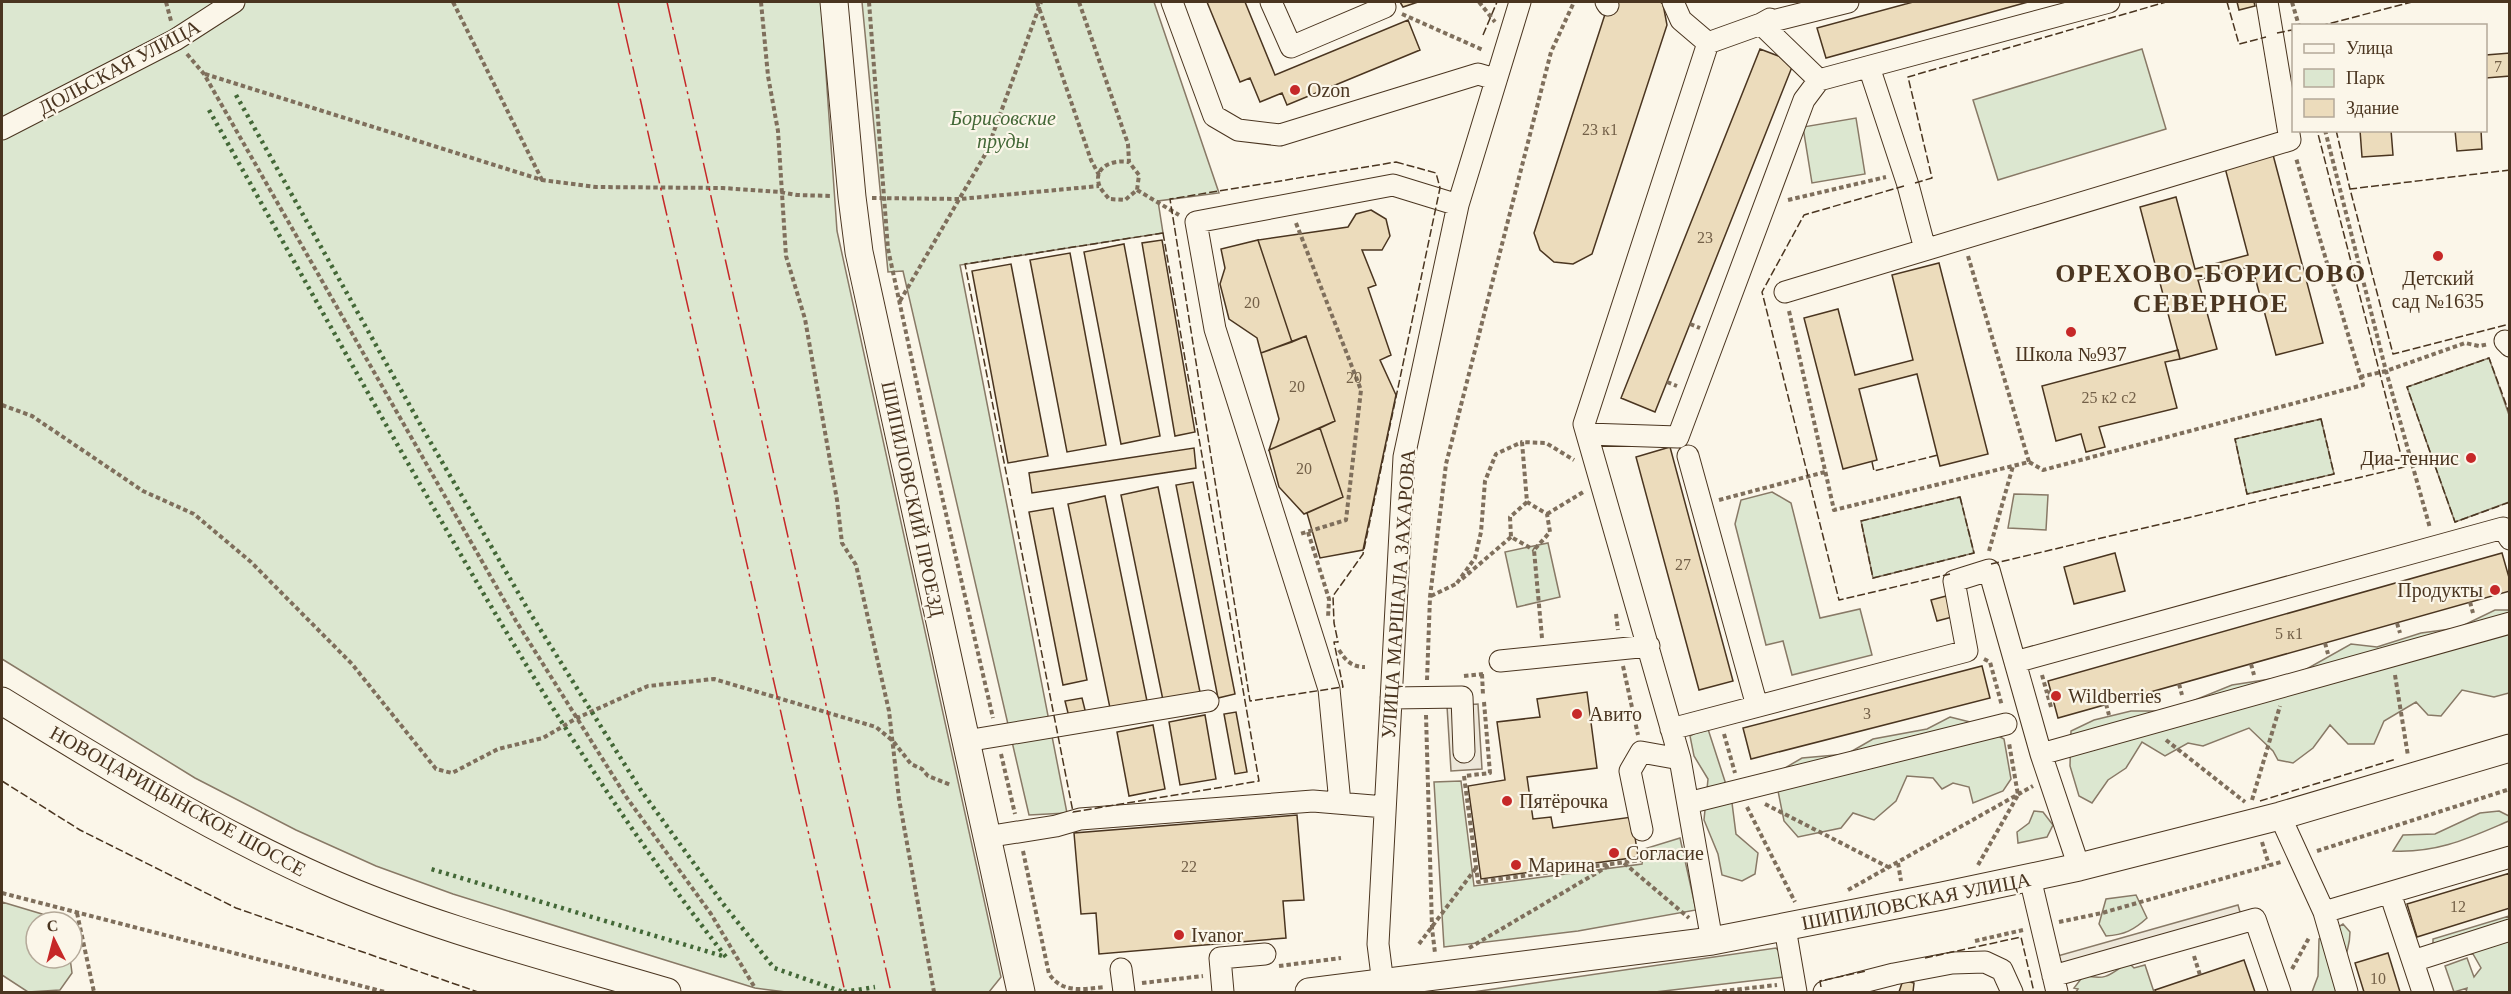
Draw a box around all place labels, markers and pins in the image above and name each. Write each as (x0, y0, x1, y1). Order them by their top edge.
place label: Ozon (1307, 79, 1350, 101)
marker: Ozon (1288, 83, 1302, 97)
marker: Детский сад №1635 (2431, 249, 2445, 263)
place label: Детский сад №1635 (2392, 267, 2484, 313)
marker: Школа №937 (2064, 325, 2078, 339)
place label: Школа №937 (2015, 343, 2127, 365)
place label: Диа-теннис (2361, 447, 2459, 470)
marker: Диа-теннис (2464, 451, 2478, 465)
place label: Продукты (2397, 579, 2483, 602)
marker: Продукты (2488, 583, 2502, 597)
place label: Wildberries (2068, 685, 2162, 707)
marker: Wildberries (2049, 689, 2063, 703)
place label: Авито (1589, 703, 1642, 725)
marker: Авито (1570, 707, 1584, 721)
place label: Пятёрочка (1519, 790, 1608, 813)
marker: Пятёрочка (1500, 794, 1514, 808)
place label: Согласие (1626, 842, 1704, 864)
marker: Согласие (1607, 846, 1621, 860)
place label: Марина (1528, 854, 1595, 877)
marker: Марина (1509, 858, 1523, 872)
place label: Ivanor (1191, 924, 1244, 946)
marker: Ivanor (1172, 928, 1186, 942)

